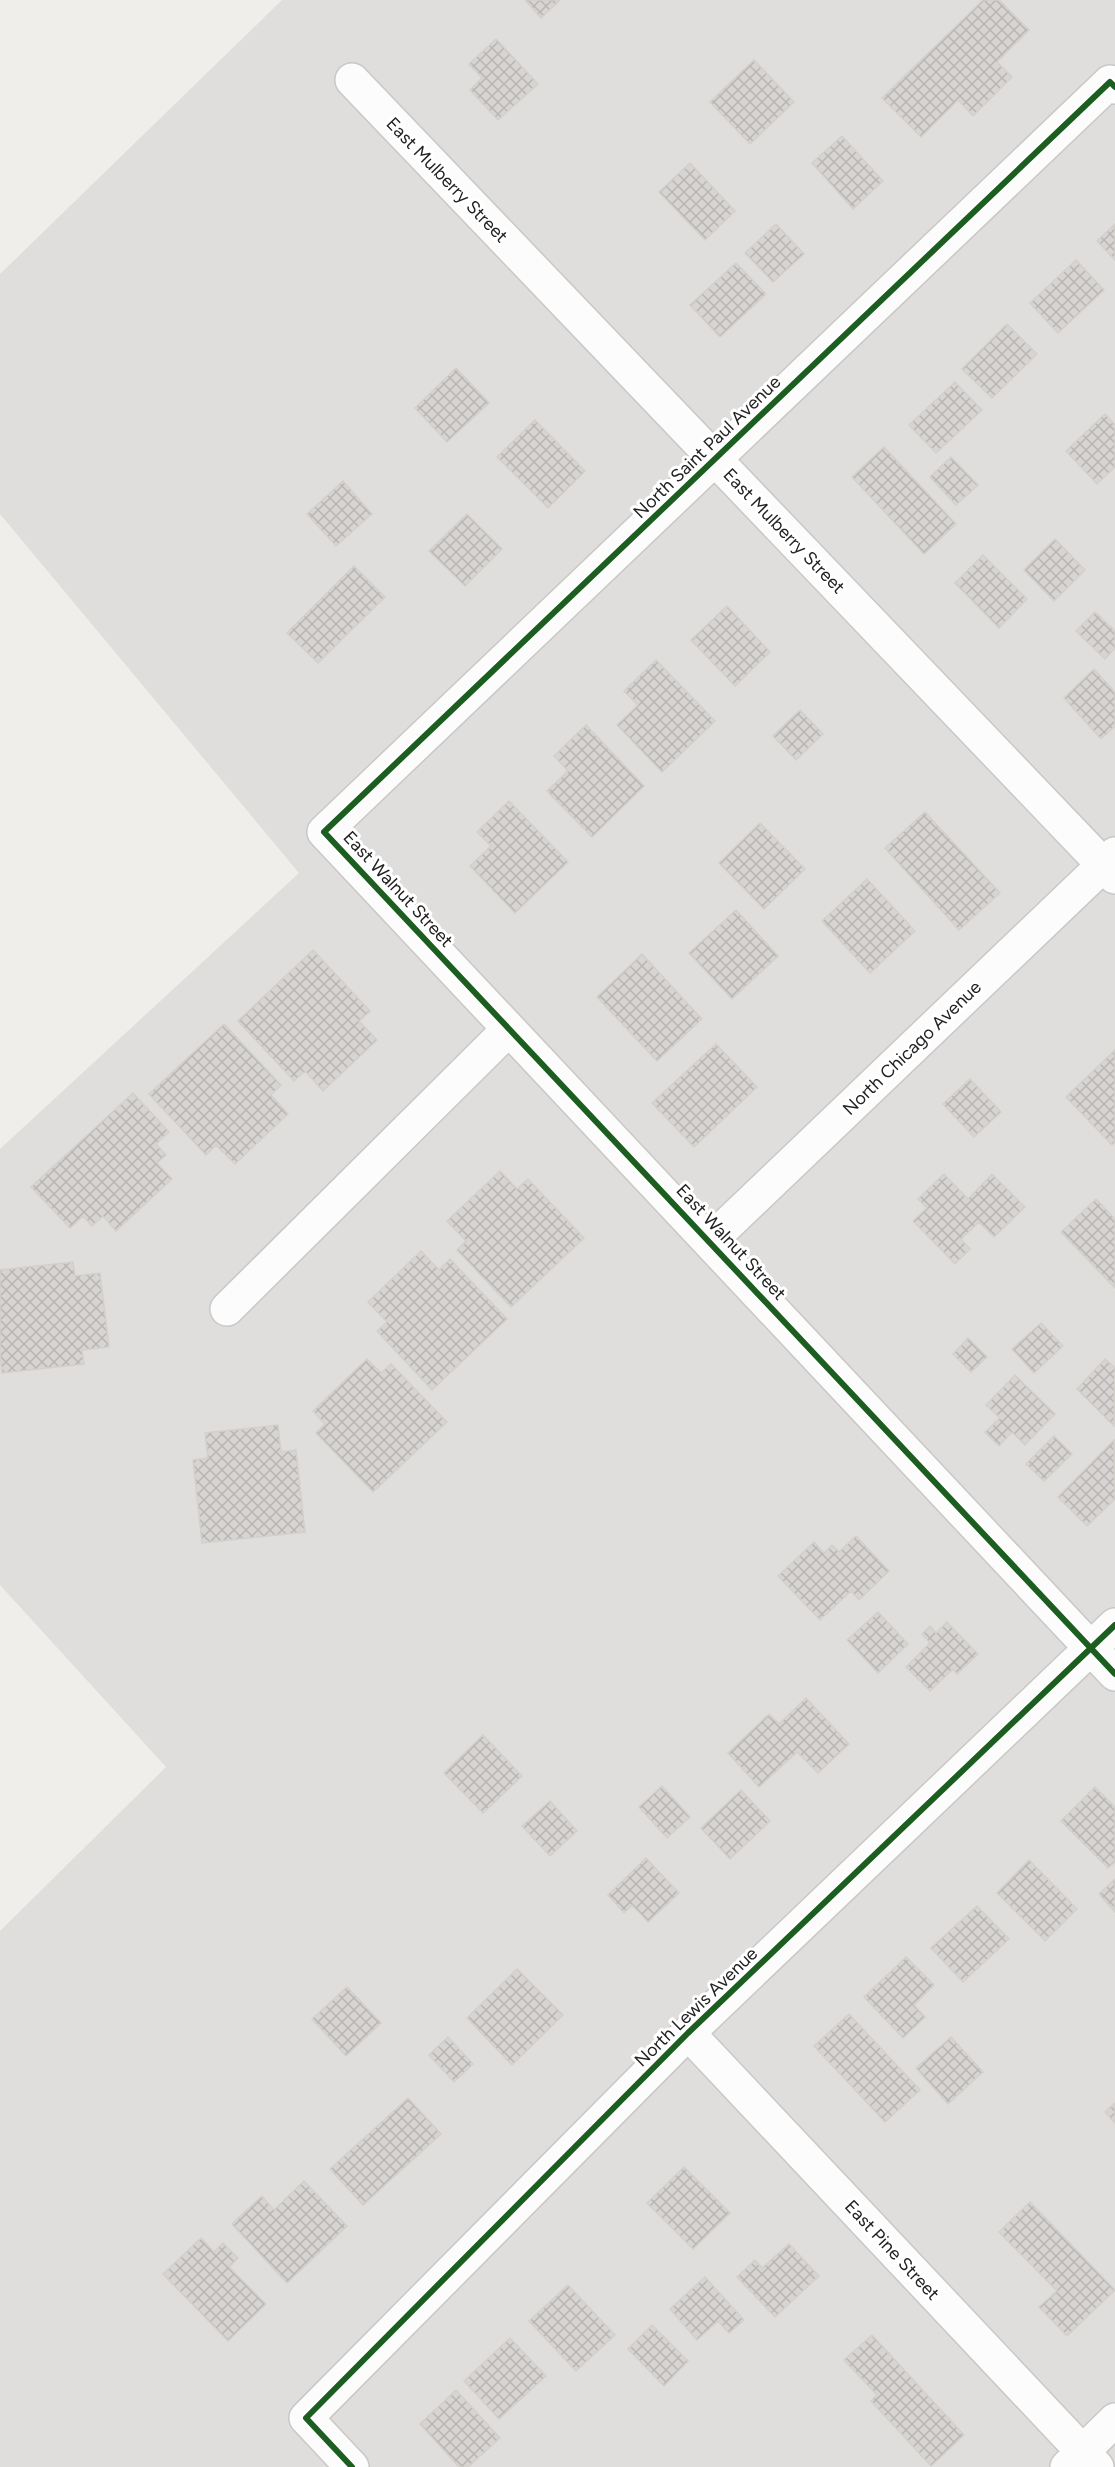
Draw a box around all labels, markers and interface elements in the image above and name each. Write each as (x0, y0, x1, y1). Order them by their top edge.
street label: East Mulberry Street (382, 113, 513, 247)
street label: North Saint Paul Avenue (629, 371, 785, 523)
street label: East Mulberry Street (719, 464, 850, 598)
street label: East Walnut Street (338, 826, 458, 952)
street label: North Chicago Avenue (838, 976, 986, 1120)
street label: East Walnut Street (671, 1179, 791, 1305)
street label: North Lewis Avenue (630, 1942, 762, 2071)
street label: East Pine Street (840, 2195, 944, 2305)

